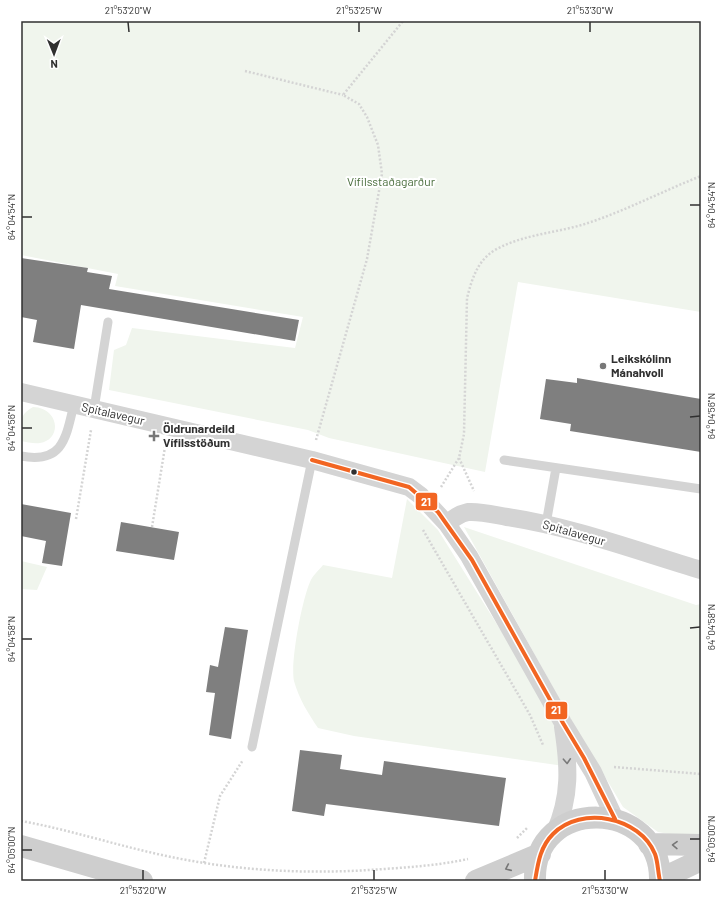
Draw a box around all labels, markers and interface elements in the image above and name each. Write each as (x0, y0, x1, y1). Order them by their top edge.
text: 21°53'20"W (105, 4, 151, 16)
text: 21°53'25"W (336, 4, 382, 16)
text: 21°53'30"W (567, 4, 613, 16)
north arrow (34, 34, 74, 74)
text: N (50, 58, 58, 71)
park label: Vífilsstaðagarður (347, 174, 436, 188)
text: 64°04'54"N (705, 182, 717, 228)
text: 64°04'54"N (5, 194, 17, 240)
place label: Leikskólinn Mánahvoll (611, 351, 671, 379)
marker: Leikskólinn Mánahvoll (598, 361, 608, 371)
text: 64°04'56"N (705, 393, 717, 439)
street label: Spítalavegur (80, 399, 147, 427)
text: 64°04'56"N (5, 405, 17, 451)
place label: Öldrunardeild Vífilsstöðum (163, 421, 235, 449)
marker: Öldrunardeild Vífilsstöðum (148, 430, 160, 442)
unlabelled marker (349, 467, 359, 477)
line badge: 21 (415, 492, 438, 511)
text: 21 (421, 495, 431, 508)
street label: Spítalavegur (541, 516, 608, 548)
text: 64°04'58"N (705, 604, 717, 650)
text: 64°04'58"N (5, 616, 17, 662)
line badge: 21 (545, 701, 568, 720)
text: 21 (551, 703, 561, 716)
one-way arrow (563, 758, 572, 764)
text: 64°05'00"N (705, 815, 717, 863)
text: 64°05'00"N (5, 826, 17, 874)
one-way arrow (672, 840, 678, 849)
one-way arrow (504, 863, 511, 871)
text: 21°53'20"W (120, 884, 166, 896)
text: 21°53'25"W (351, 884, 397, 896)
text: 21°53'30"W (582, 884, 628, 896)

